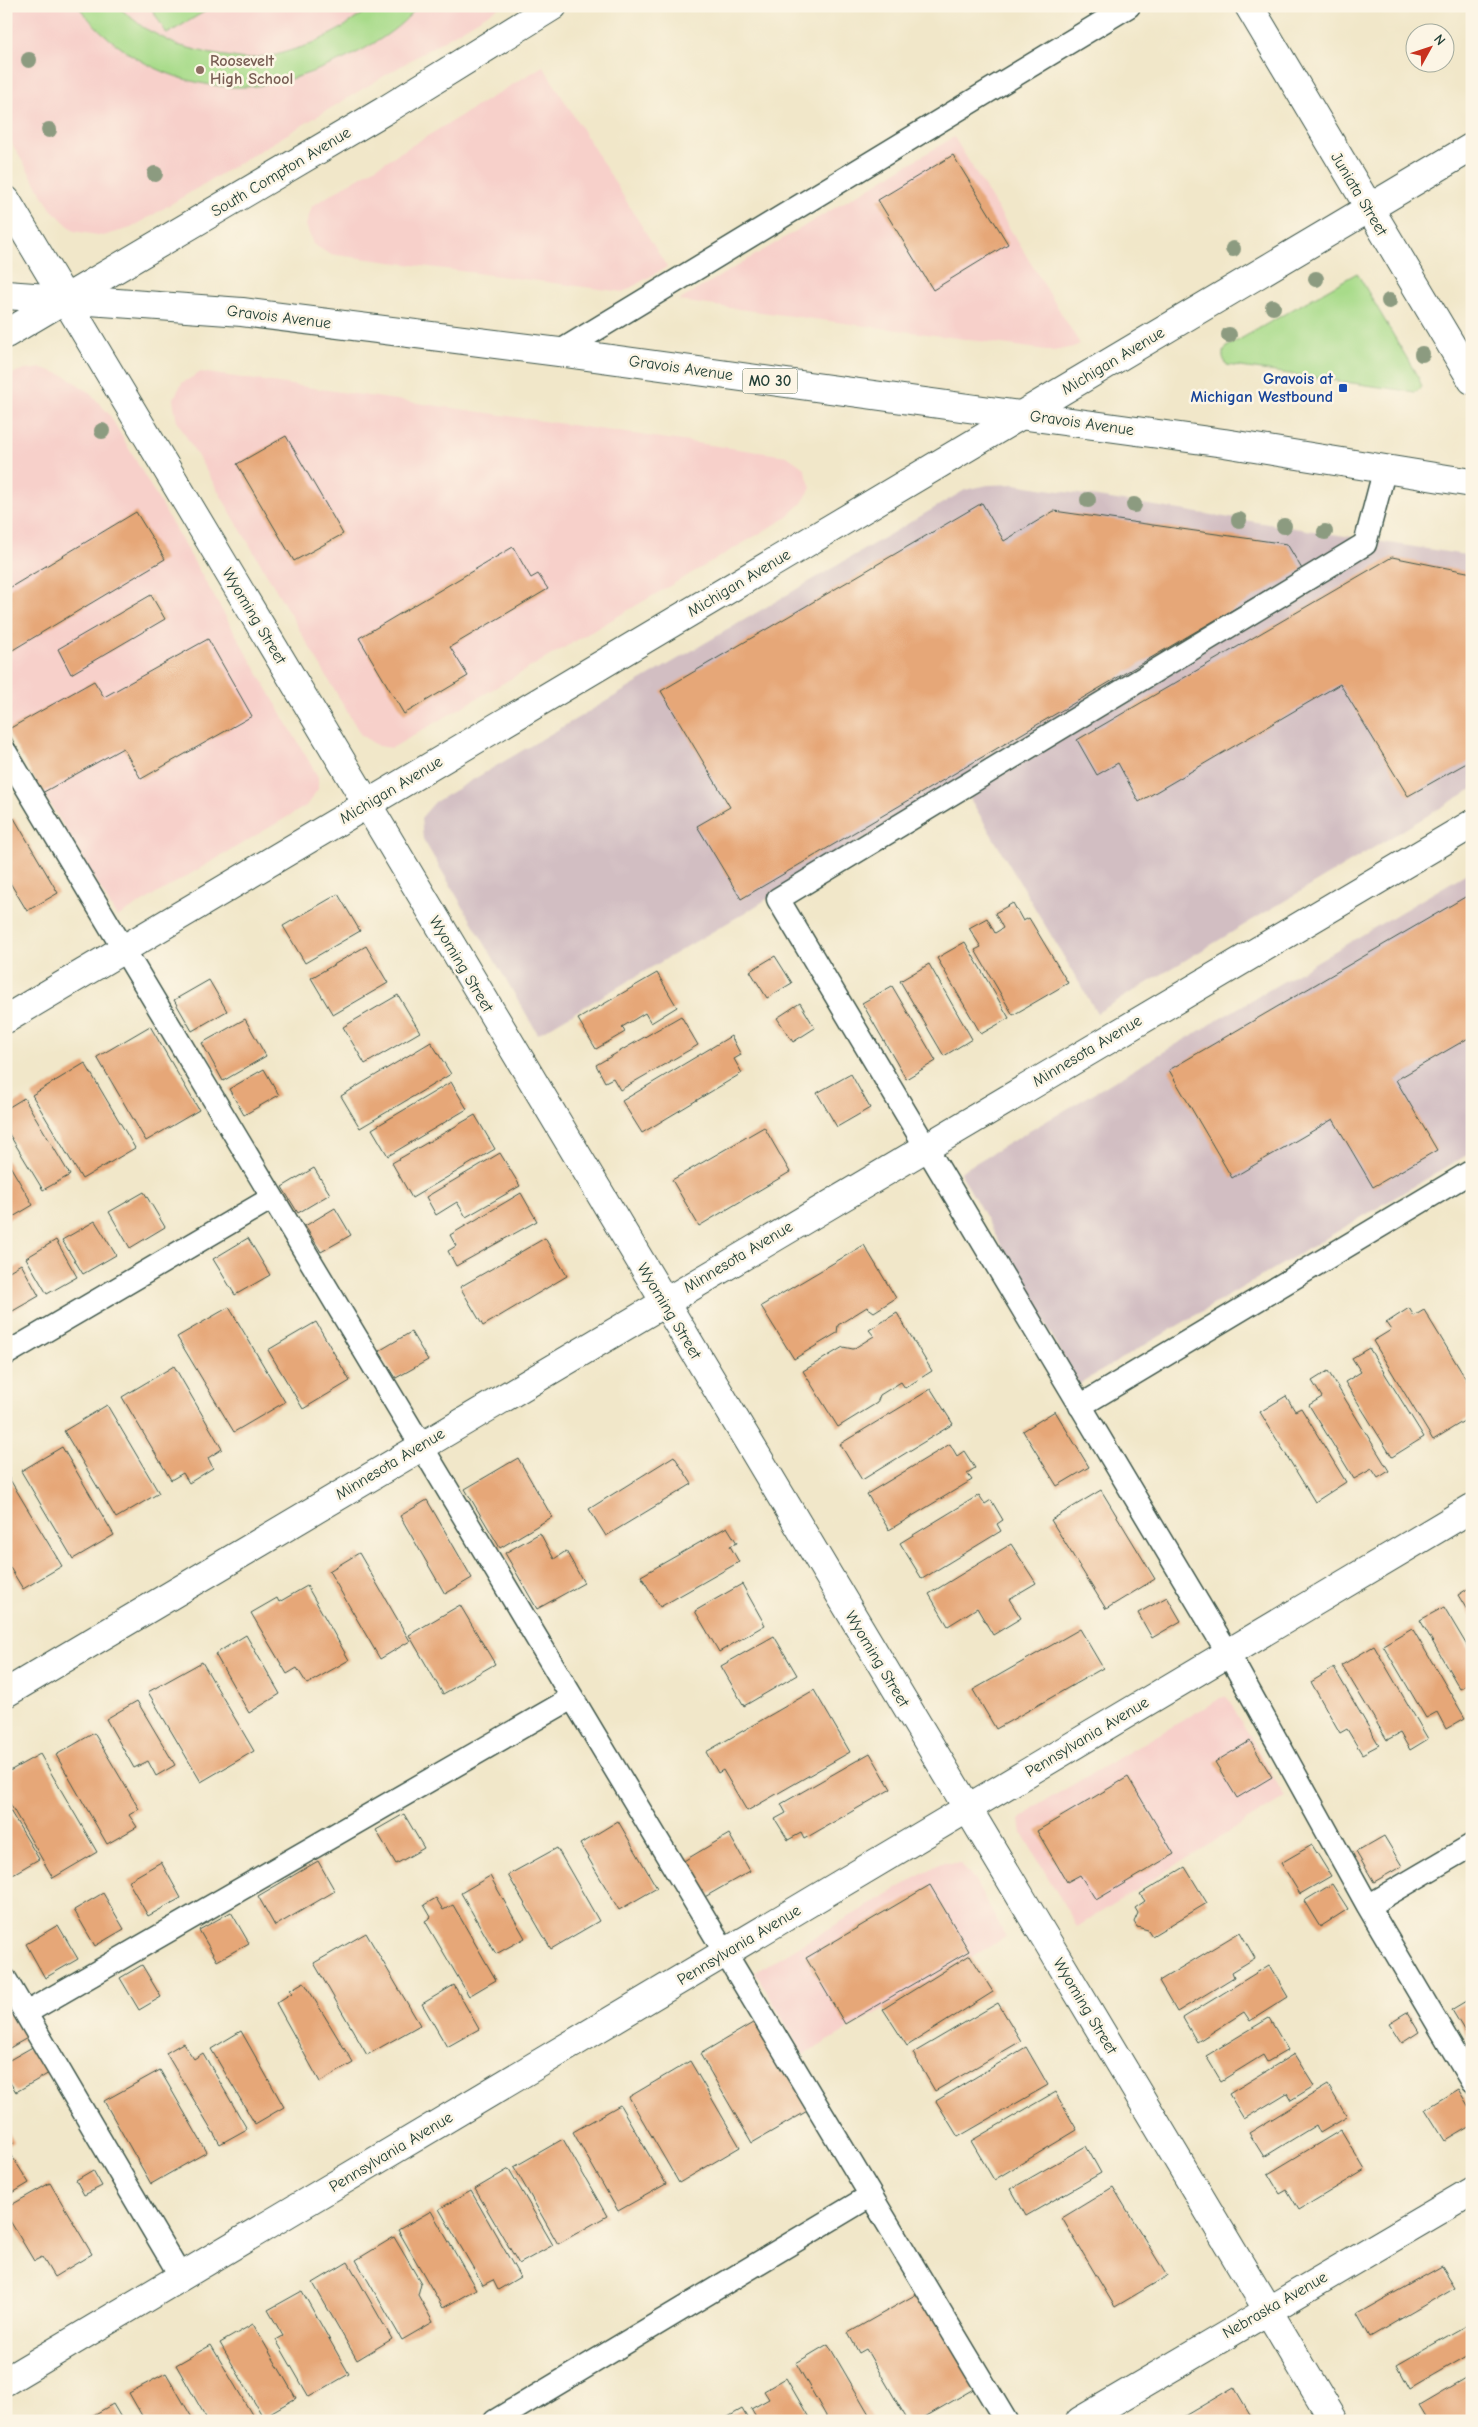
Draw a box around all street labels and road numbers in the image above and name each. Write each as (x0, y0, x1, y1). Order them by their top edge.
street label: South Compton Avenue (208, 123, 354, 221)
street label: Juniata Street (1327, 149, 1391, 239)
street label: Gravois Avenue (226, 302, 332, 332)
street label: Michigan Avenue (1058, 323, 1168, 399)
street label: Gravois Avenue (628, 352, 734, 384)
road number: MO 30 (742, 368, 798, 394)
street label: Gravois Avenue (1029, 407, 1135, 439)
street label: Michigan Avenue (684, 545, 794, 621)
street label: Wyoming Street (218, 565, 290, 668)
street label: Michigan Avenue (336, 752, 446, 828)
street label: Wyoming Street (425, 913, 497, 1016)
street label: Minnesota Avenue (1029, 1011, 1145, 1091)
street label: Minnesota Avenue (680, 1217, 796, 1297)
street label: Wyoming Street (633, 1260, 705, 1363)
street label: Minnesota Avenue (332, 1424, 448, 1504)
street label: Wyoming Street (841, 1608, 913, 1711)
street label: Pennsylvania Avenue (1022, 1693, 1152, 1781)
street label: Pennsylvania Avenue (674, 1901, 804, 1989)
street label: Wyoming Street (1049, 1955, 1121, 2058)
street label: Pennsylvania Avenue (326, 2108, 456, 2196)
street label: Nebraska Avenue (1219, 2268, 1331, 2342)

